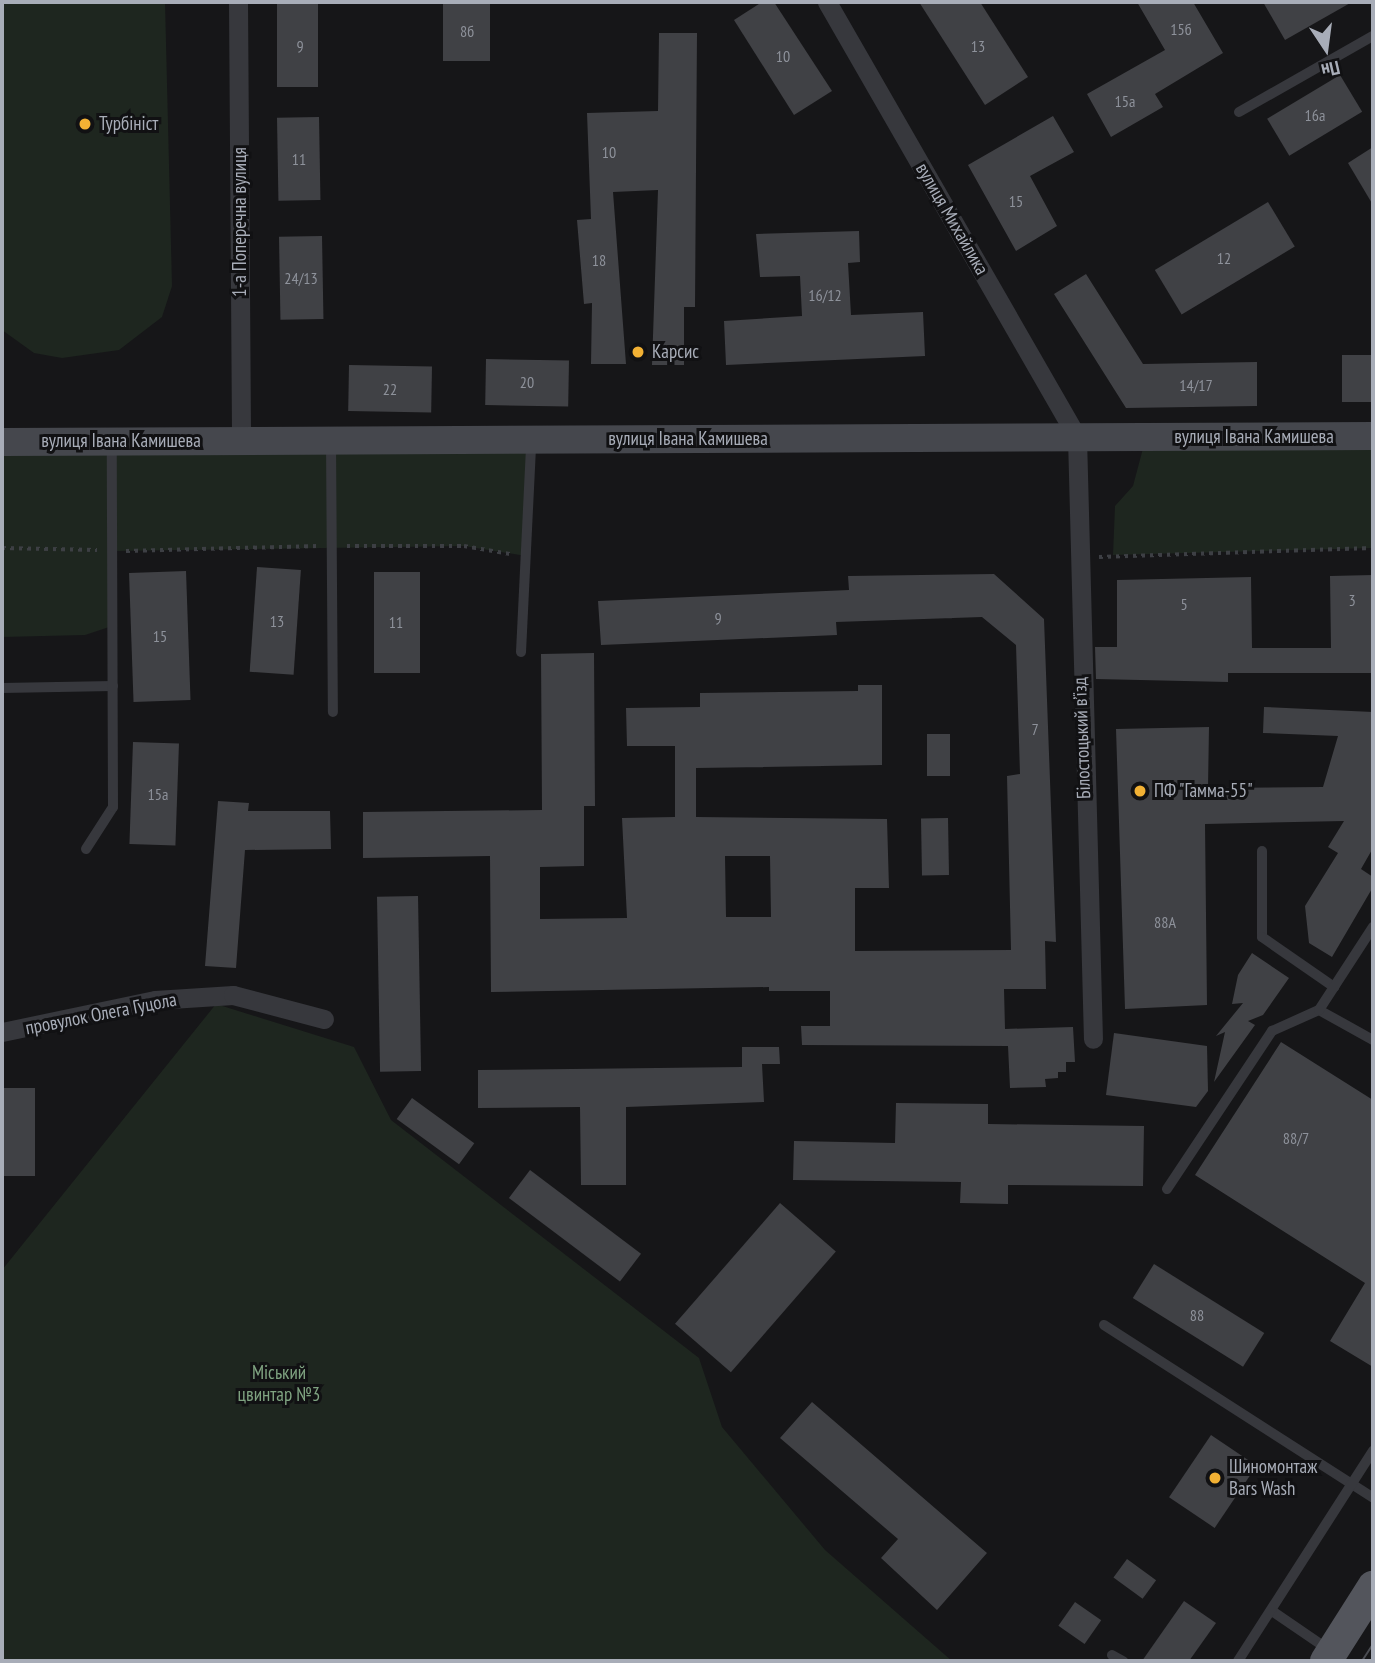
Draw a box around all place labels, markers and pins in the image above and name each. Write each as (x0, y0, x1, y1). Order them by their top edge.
place label: Турбініст (99, 113, 158, 135)
marker: Турбініст (77, 116, 93, 132)
place label: Карсис (652, 341, 699, 363)
marker: Карсис (630, 344, 646, 360)
place label: ПФ "Гамма-55" (1154, 780, 1254, 802)
marker: ПФ "Гамма-55" (1132, 783, 1148, 799)
place label: Шиномонтаж Bars Wash (1229, 1456, 1317, 1500)
marker: Шиномонтаж Bars Wash (1207, 1470, 1223, 1486)

